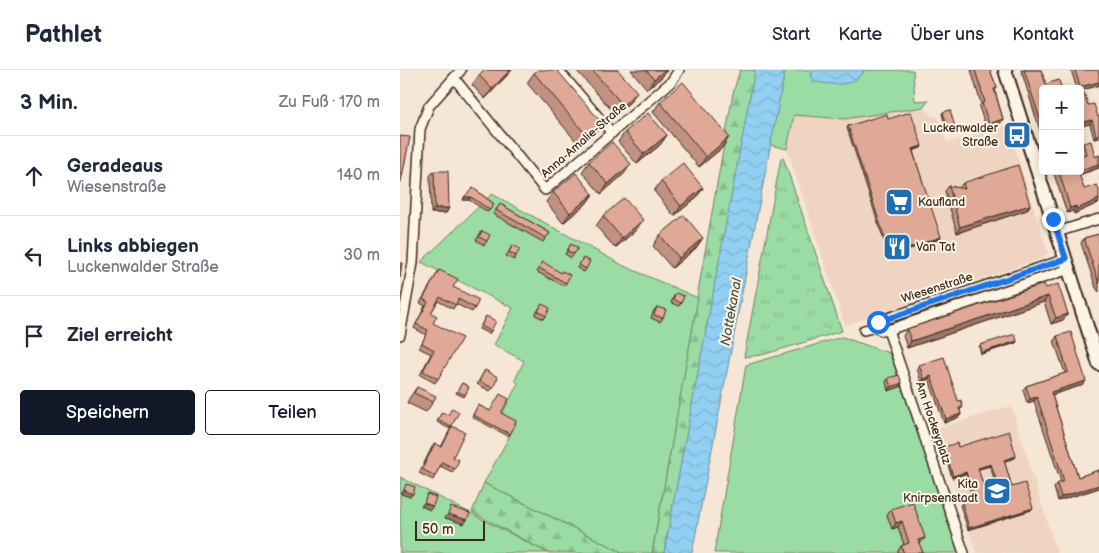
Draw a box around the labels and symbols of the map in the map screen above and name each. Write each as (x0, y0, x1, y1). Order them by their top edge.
street label: Anna-Amalie-Straße (538, 99, 630, 181)
bus stop icon: Luckenwalder Straße (1002, 120, 1032, 150)
place label: Luckenwalder Straße (923, 121, 999, 150)
supermarket icon: Kaufland (884, 187, 914, 217)
place label: Kaufland (918, 195, 965, 210)
route end (1042, 208, 1065, 231)
restaurant icon: Van Tat (882, 232, 912, 262)
place label: Van Tat (916, 240, 956, 255)
street label: Wiesenstraße (899, 269, 975, 307)
water label: Nottekanal (717, 276, 745, 347)
route start (867, 311, 890, 334)
street label: Am Hockeyplatz (912, 380, 954, 466)
school or university icon: Kita Knirpsenstadt (982, 476, 1012, 506)
place label: Kita Knirpsenstadt (903, 477, 978, 506)
scale bar (415, 518, 485, 541)

